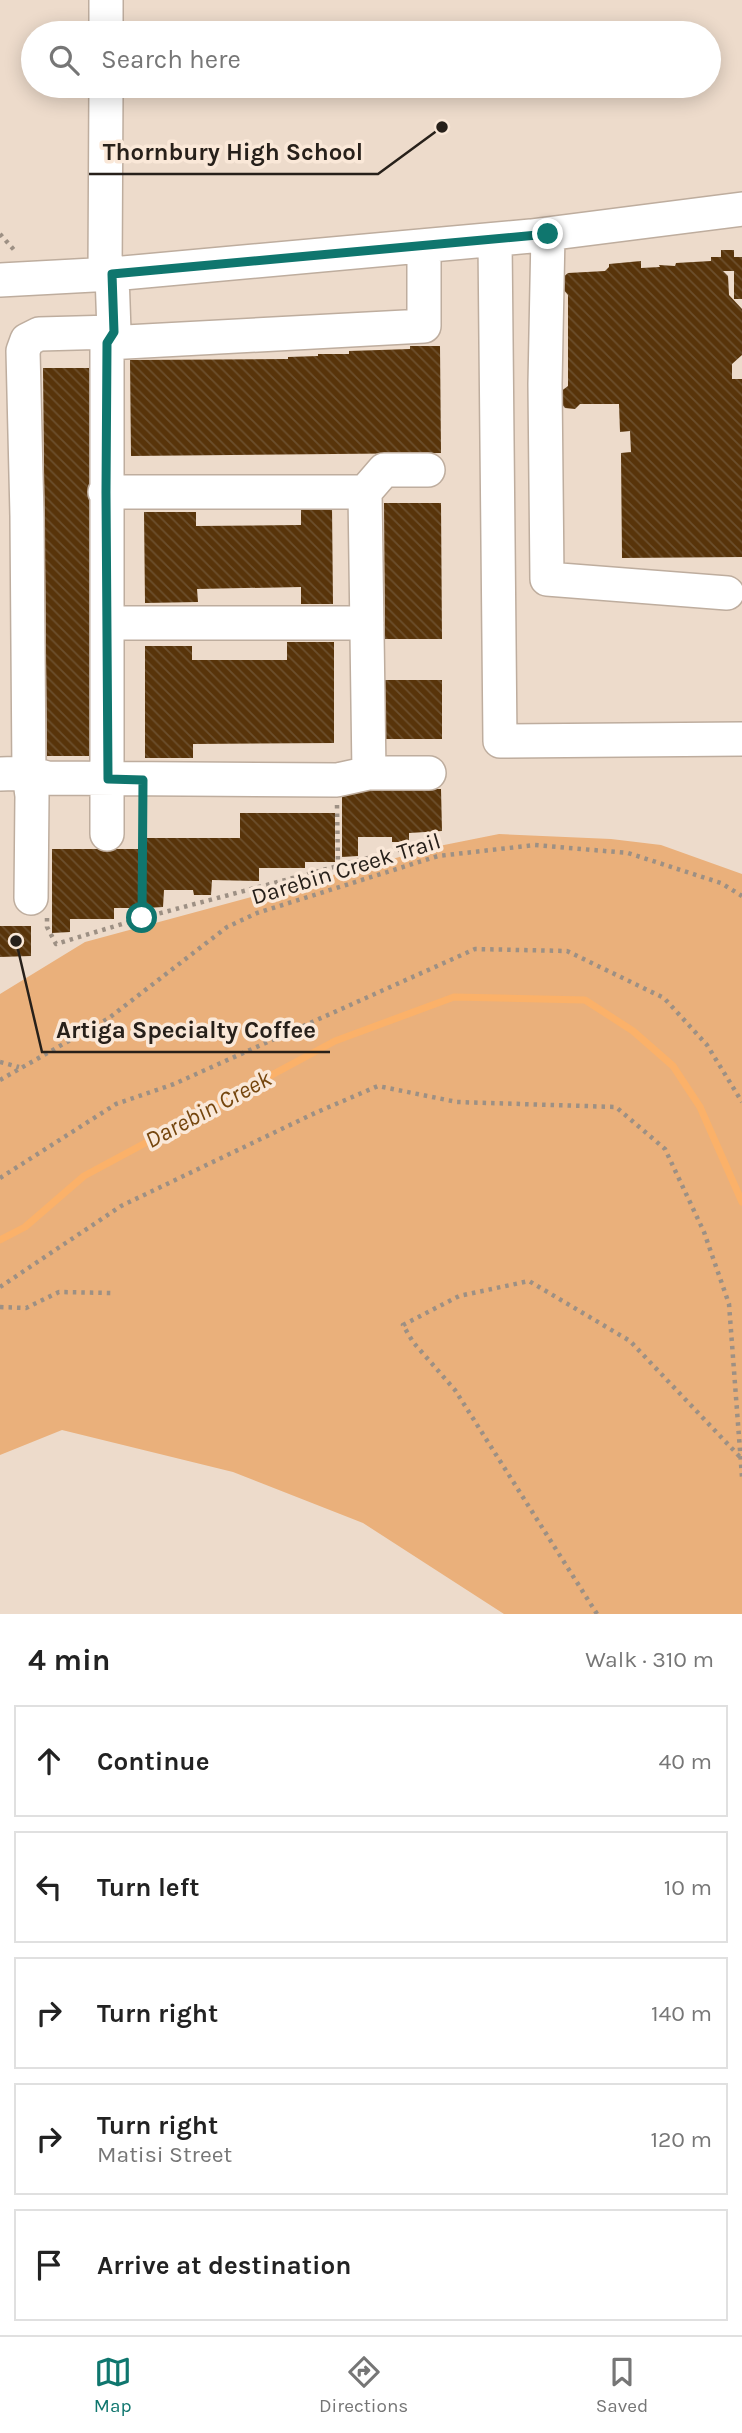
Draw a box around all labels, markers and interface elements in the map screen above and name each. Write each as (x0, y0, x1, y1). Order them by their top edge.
search box (21, 21, 721, 98)
icon: search (45, 41, 83, 79)
text: Search here (101, 44, 241, 75)
callout: Thornbury High School (89, 129, 378, 174)
text: Thornbury High School (103, 138, 363, 166)
route end (532, 218, 563, 249)
street label: Darebin Creek Trail (248, 827, 444, 911)
route start (126, 902, 157, 933)
callout: Artiga Specialty Coffee (42, 1007, 330, 1052)
text: Artiga Specialty Coffee (56, 1016, 316, 1044)
water label: Darebin Creek (140, 1064, 277, 1154)
text: 4 min (28, 1642, 110, 1678)
text: Walk · 310 m (585, 1646, 714, 1673)
icon: ahead (30, 1742, 68, 1780)
text: Continue (97, 1746, 209, 1777)
text: 40 m (659, 1748, 712, 1775)
icon: left (30, 1868, 68, 1906)
text: Turn left (97, 1872, 199, 1903)
text: 10 m (664, 1874, 712, 1901)
icon: right (30, 1994, 68, 2032)
text: Turn right (97, 1998, 218, 2029)
text: 140 m (651, 2000, 712, 2027)
text: Turn right (97, 2110, 218, 2141)
icon: right (30, 2120, 68, 2158)
text: 120 m (650, 2126, 712, 2153)
text: Matisi Street (97, 2141, 232, 2168)
icon: arrive (30, 2246, 68, 2284)
text: Arrive at destination (97, 2250, 351, 2281)
tab: Map (94, 2353, 132, 2417)
tab: Directions (319, 2353, 408, 2417)
tab: Saved (596, 2353, 648, 2417)

